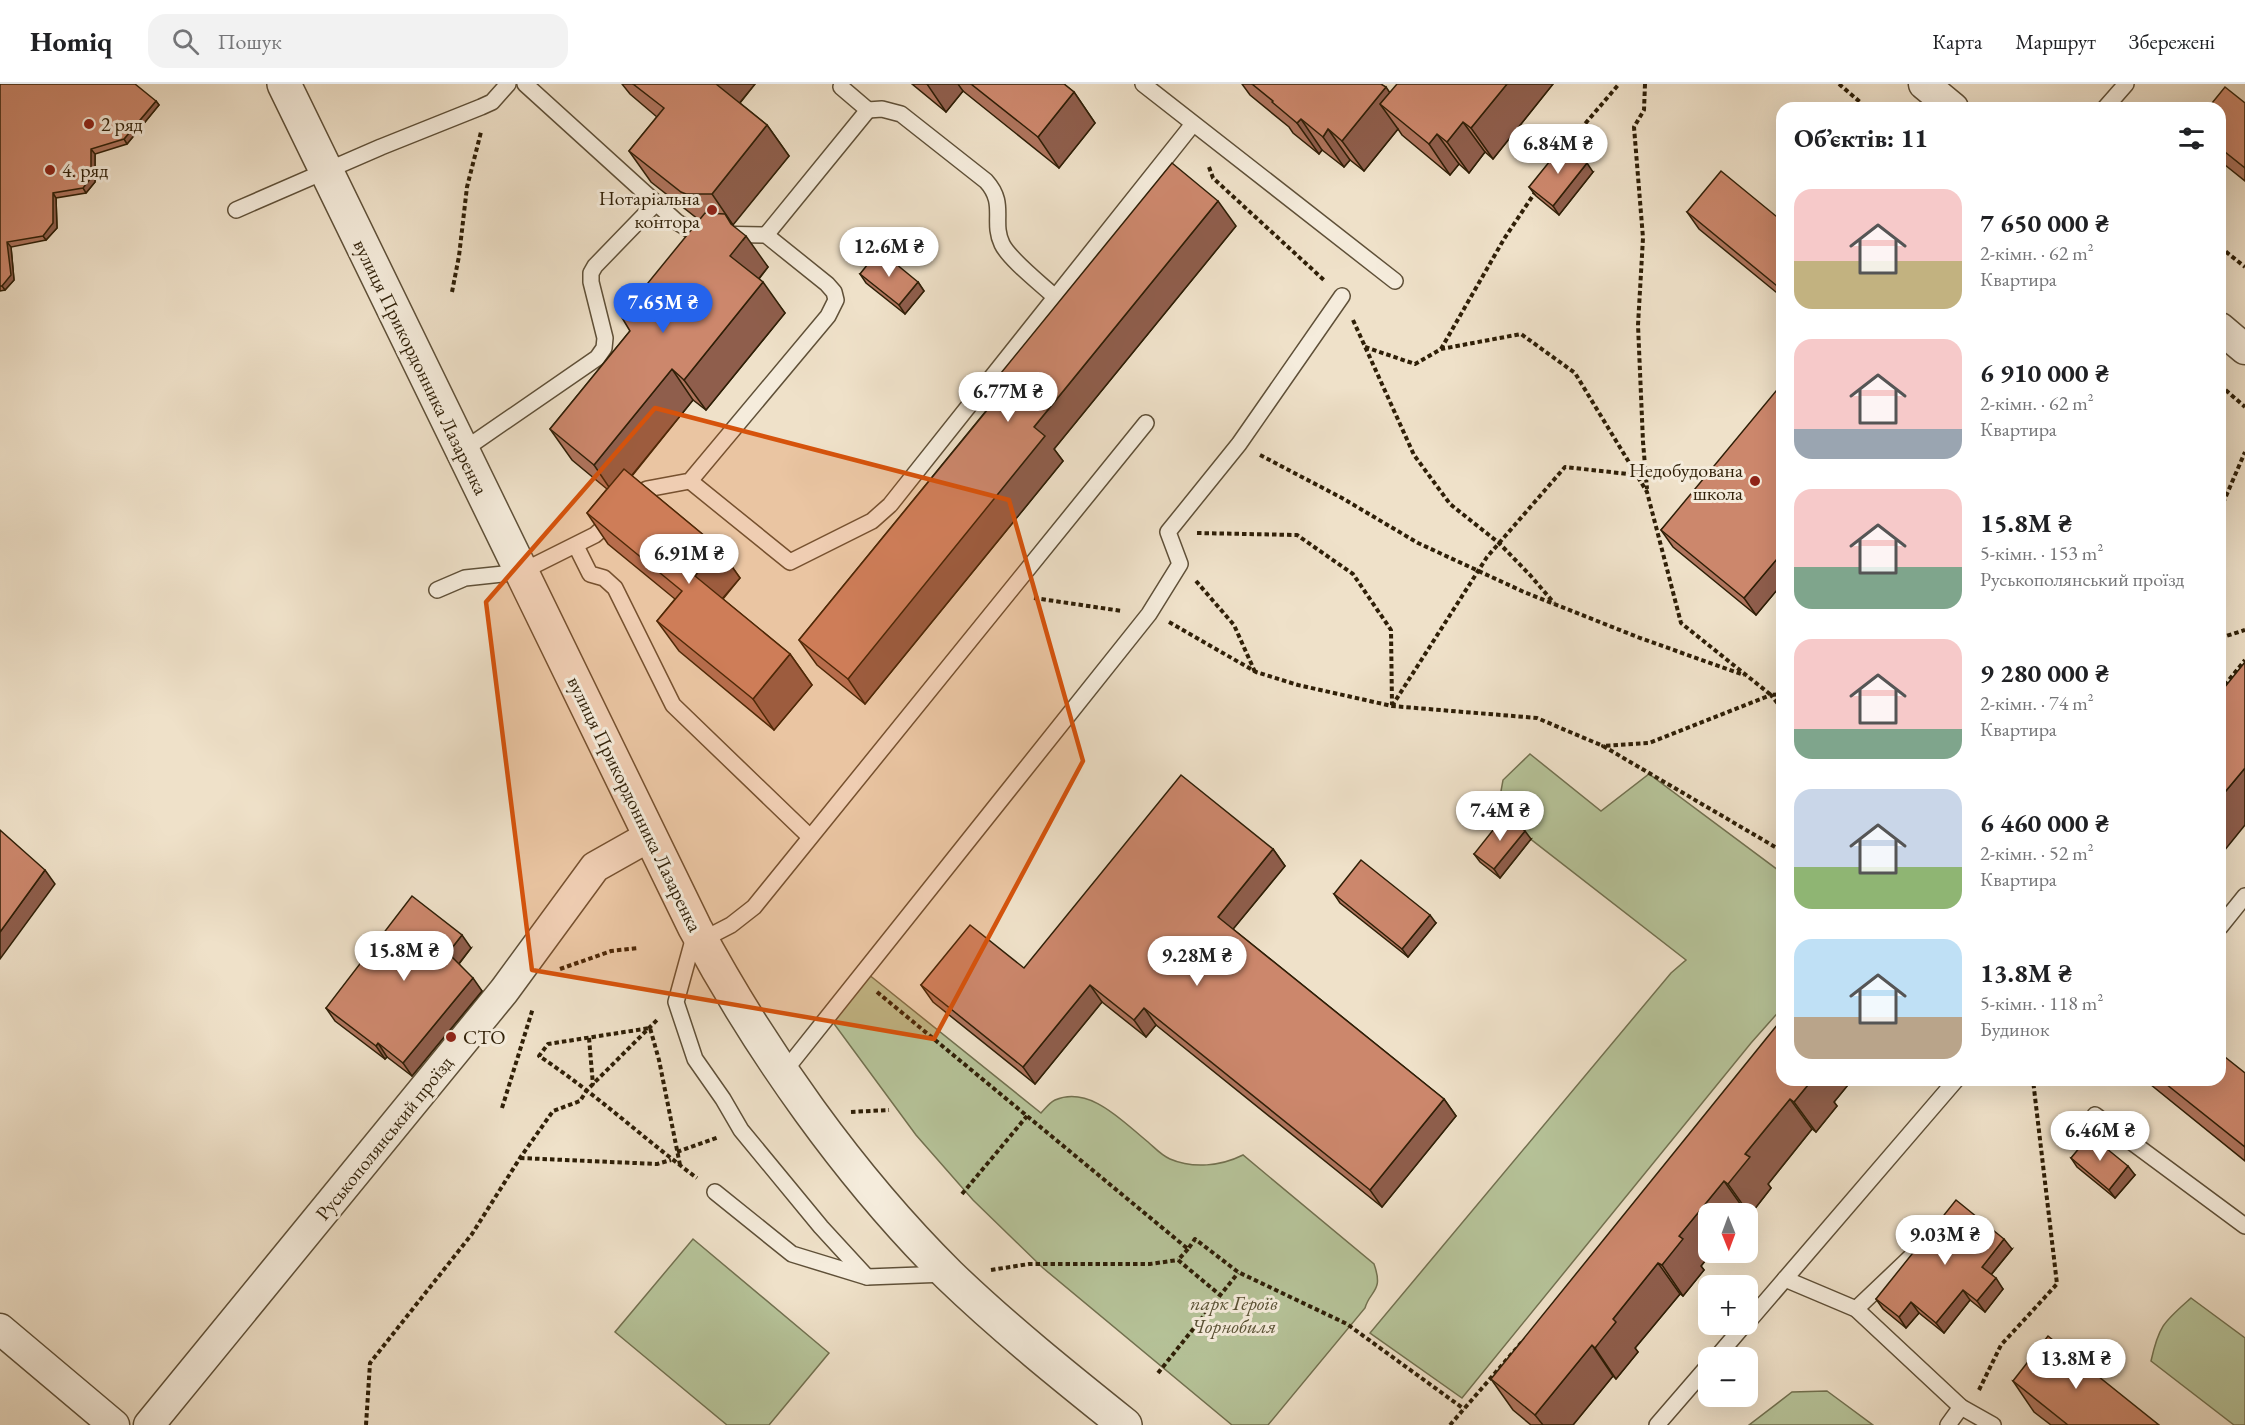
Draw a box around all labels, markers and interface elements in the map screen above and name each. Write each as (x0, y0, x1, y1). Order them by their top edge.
search box (148, 14, 568, 68)
text: Homiq (30, 23, 112, 59)
icon: search (169, 25, 202, 58)
text: Пошук (217, 27, 282, 56)
text: Карта (1932, 28, 1982, 55)
text: Маршрут (2015, 28, 2096, 55)
text: Збережені (2129, 28, 2215, 55)
place label: 2 ряд (101, 111, 143, 137)
marker: 2 ряд (82, 117, 96, 131)
text: Об’єктів: 11 (1794, 121, 1928, 155)
icon: filters (2175, 122, 2208, 155)
pin: 6.84M ₴ (1503, 124, 1613, 175)
text: 6.84M ₴ (1523, 130, 1593, 156)
place label: 4. ряд (62, 157, 108, 183)
marker: 4. ряд (43, 163, 57, 177)
place label: Нотаріальна контора (599, 185, 700, 234)
marker: Нотаріальна контора (705, 203, 719, 217)
text: 7 650 000 ₴ (1980, 206, 2109, 240)
icon: home (1842, 213, 1914, 285)
pin: 12.6M ₴ (834, 227, 944, 278)
text: 12.6M ₴ (854, 233, 924, 259)
street label: вулиця Прикордонника Лазаренка (348, 235, 494, 499)
text: 2-кімн. · 62 m² (1980, 240, 2094, 266)
text: Квартира (1980, 266, 2057, 292)
pin: 7.65M ₴ (608, 283, 718, 334)
text: 7.65M ₴ (628, 289, 698, 315)
text: 6 910 000 ₴ (1980, 356, 2109, 390)
icon: home (1842, 363, 1914, 435)
pin: 6.77M ₴ (953, 372, 1063, 423)
text: 6.77M ₴ (973, 378, 1043, 404)
text: 2-кімн. · 62 m² (1980, 390, 2094, 416)
text: Квартира (1980, 416, 2057, 442)
place label: Недобудована школа (1629, 457, 1743, 506)
marker: Недобудована школа (1748, 474, 1762, 488)
text: 15.8M ₴ (1980, 506, 2072, 540)
icon: home (1842, 513, 1914, 585)
pin: 6.91M ₴ (634, 534, 744, 585)
text: 6.91M ₴ (654, 540, 724, 566)
text: 5-кімн. · 153 m² (1980, 540, 2103, 566)
text: Руськополянський проїзд (1980, 566, 2184, 592)
text: 9 280 000 ₴ (1980, 656, 2109, 690)
icon: home (1842, 663, 1914, 735)
street label: вулиця Прикордонника Лазаренка (562, 672, 708, 936)
text: 2-кімн. · 74 m² (1980, 690, 2094, 716)
text: Квартира (1980, 716, 2057, 742)
pin: 7.4M ₴ (1451, 791, 1549, 842)
text: 7.4M ₴ (1470, 797, 1530, 823)
text: 6 460 000 ₴ (1980, 806, 2109, 840)
icon: home (1842, 813, 1914, 885)
text: 2-кімн. · 52 m² (1980, 840, 2094, 866)
text: Квартира (1980, 866, 2057, 892)
pin: 15.8M ₴ (349, 931, 459, 982)
pin: 9.28M ₴ (1142, 936, 1252, 987)
text: 15.8M ₴ (369, 937, 439, 963)
text: 9.28M ₴ (1162, 942, 1232, 968)
text: 13.8M ₴ (1980, 956, 2072, 990)
icon: home (1842, 963, 1914, 1035)
text: 5-кімн. · 118 m² (1980, 990, 2103, 1016)
text: Будинок (1980, 1016, 2050, 1042)
place label: СТО (463, 1024, 505, 1050)
marker: СТО (444, 1030, 458, 1044)
street label: Руськополянський проїзд (310, 1050, 458, 1226)
pin: 6.46M ₴ (2045, 1111, 2155, 1162)
text: 6.46M ₴ (2065, 1117, 2135, 1143)
north arrow (1698, 1203, 1758, 1263)
map controls (1698, 1203, 1758, 1407)
pin: 9.03M ₴ (1890, 1215, 2000, 1266)
text: 9.03M ₴ (1910, 1221, 1980, 1247)
button: + (1698, 1275, 1758, 1335)
park label: парк Героїв Чорнобиля (1190, 1290, 1278, 1339)
pin: 13.8M ₴ (2021, 1339, 2131, 1390)
text: 13.8M ₴ (2041, 1345, 2111, 1371)
button: − (1698, 1347, 1758, 1407)

